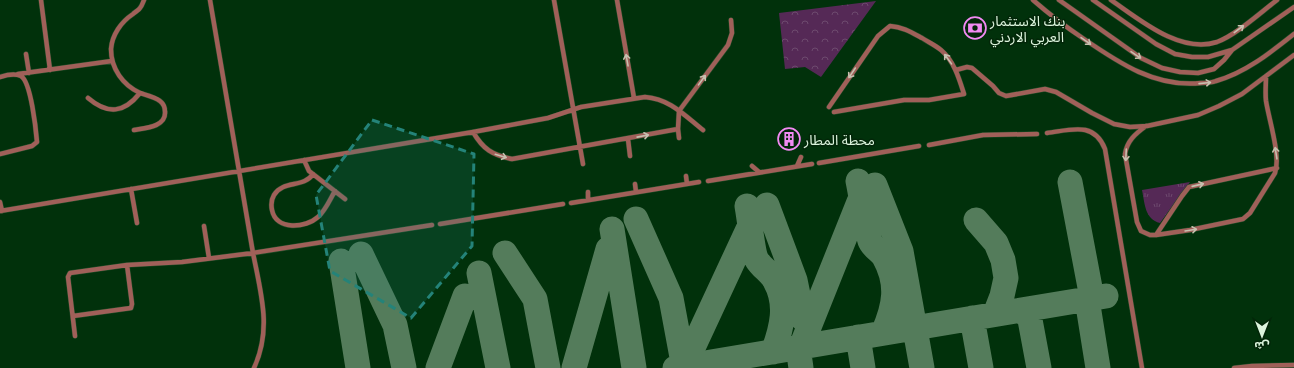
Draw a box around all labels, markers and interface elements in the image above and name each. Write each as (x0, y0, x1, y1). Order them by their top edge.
place label: بنك الاستثمار العربي الاردني (989, 11, 1066, 48)
bank icon: بنك الاستثمار العربي الاردني (962, 15, 988, 41)
one-way arrow (1233, 25, 1244, 33)
one-way arrow (1080, 37, 1091, 45)
one-way arrow (1130, 51, 1141, 59)
one-way arrow (623, 54, 631, 67)
one-way arrow (944, 54, 952, 65)
one-way arrow (848, 68, 856, 79)
one-way arrow (698, 74, 706, 85)
one-way arrow (1198, 79, 1211, 86)
building icon: محطة المطار (776, 126, 802, 152)
place label: محطة المطار (803, 130, 875, 149)
one-way arrow (636, 132, 649, 140)
one-way arrow (1271, 147, 1279, 160)
one-way arrow (1122, 148, 1129, 161)
one-way arrow (495, 153, 508, 160)
one-way arrow (1191, 181, 1204, 189)
one-way arrow (1184, 225, 1197, 233)
north arrow (1242, 316, 1282, 356)
text: ش (1254, 339, 1270, 354)

